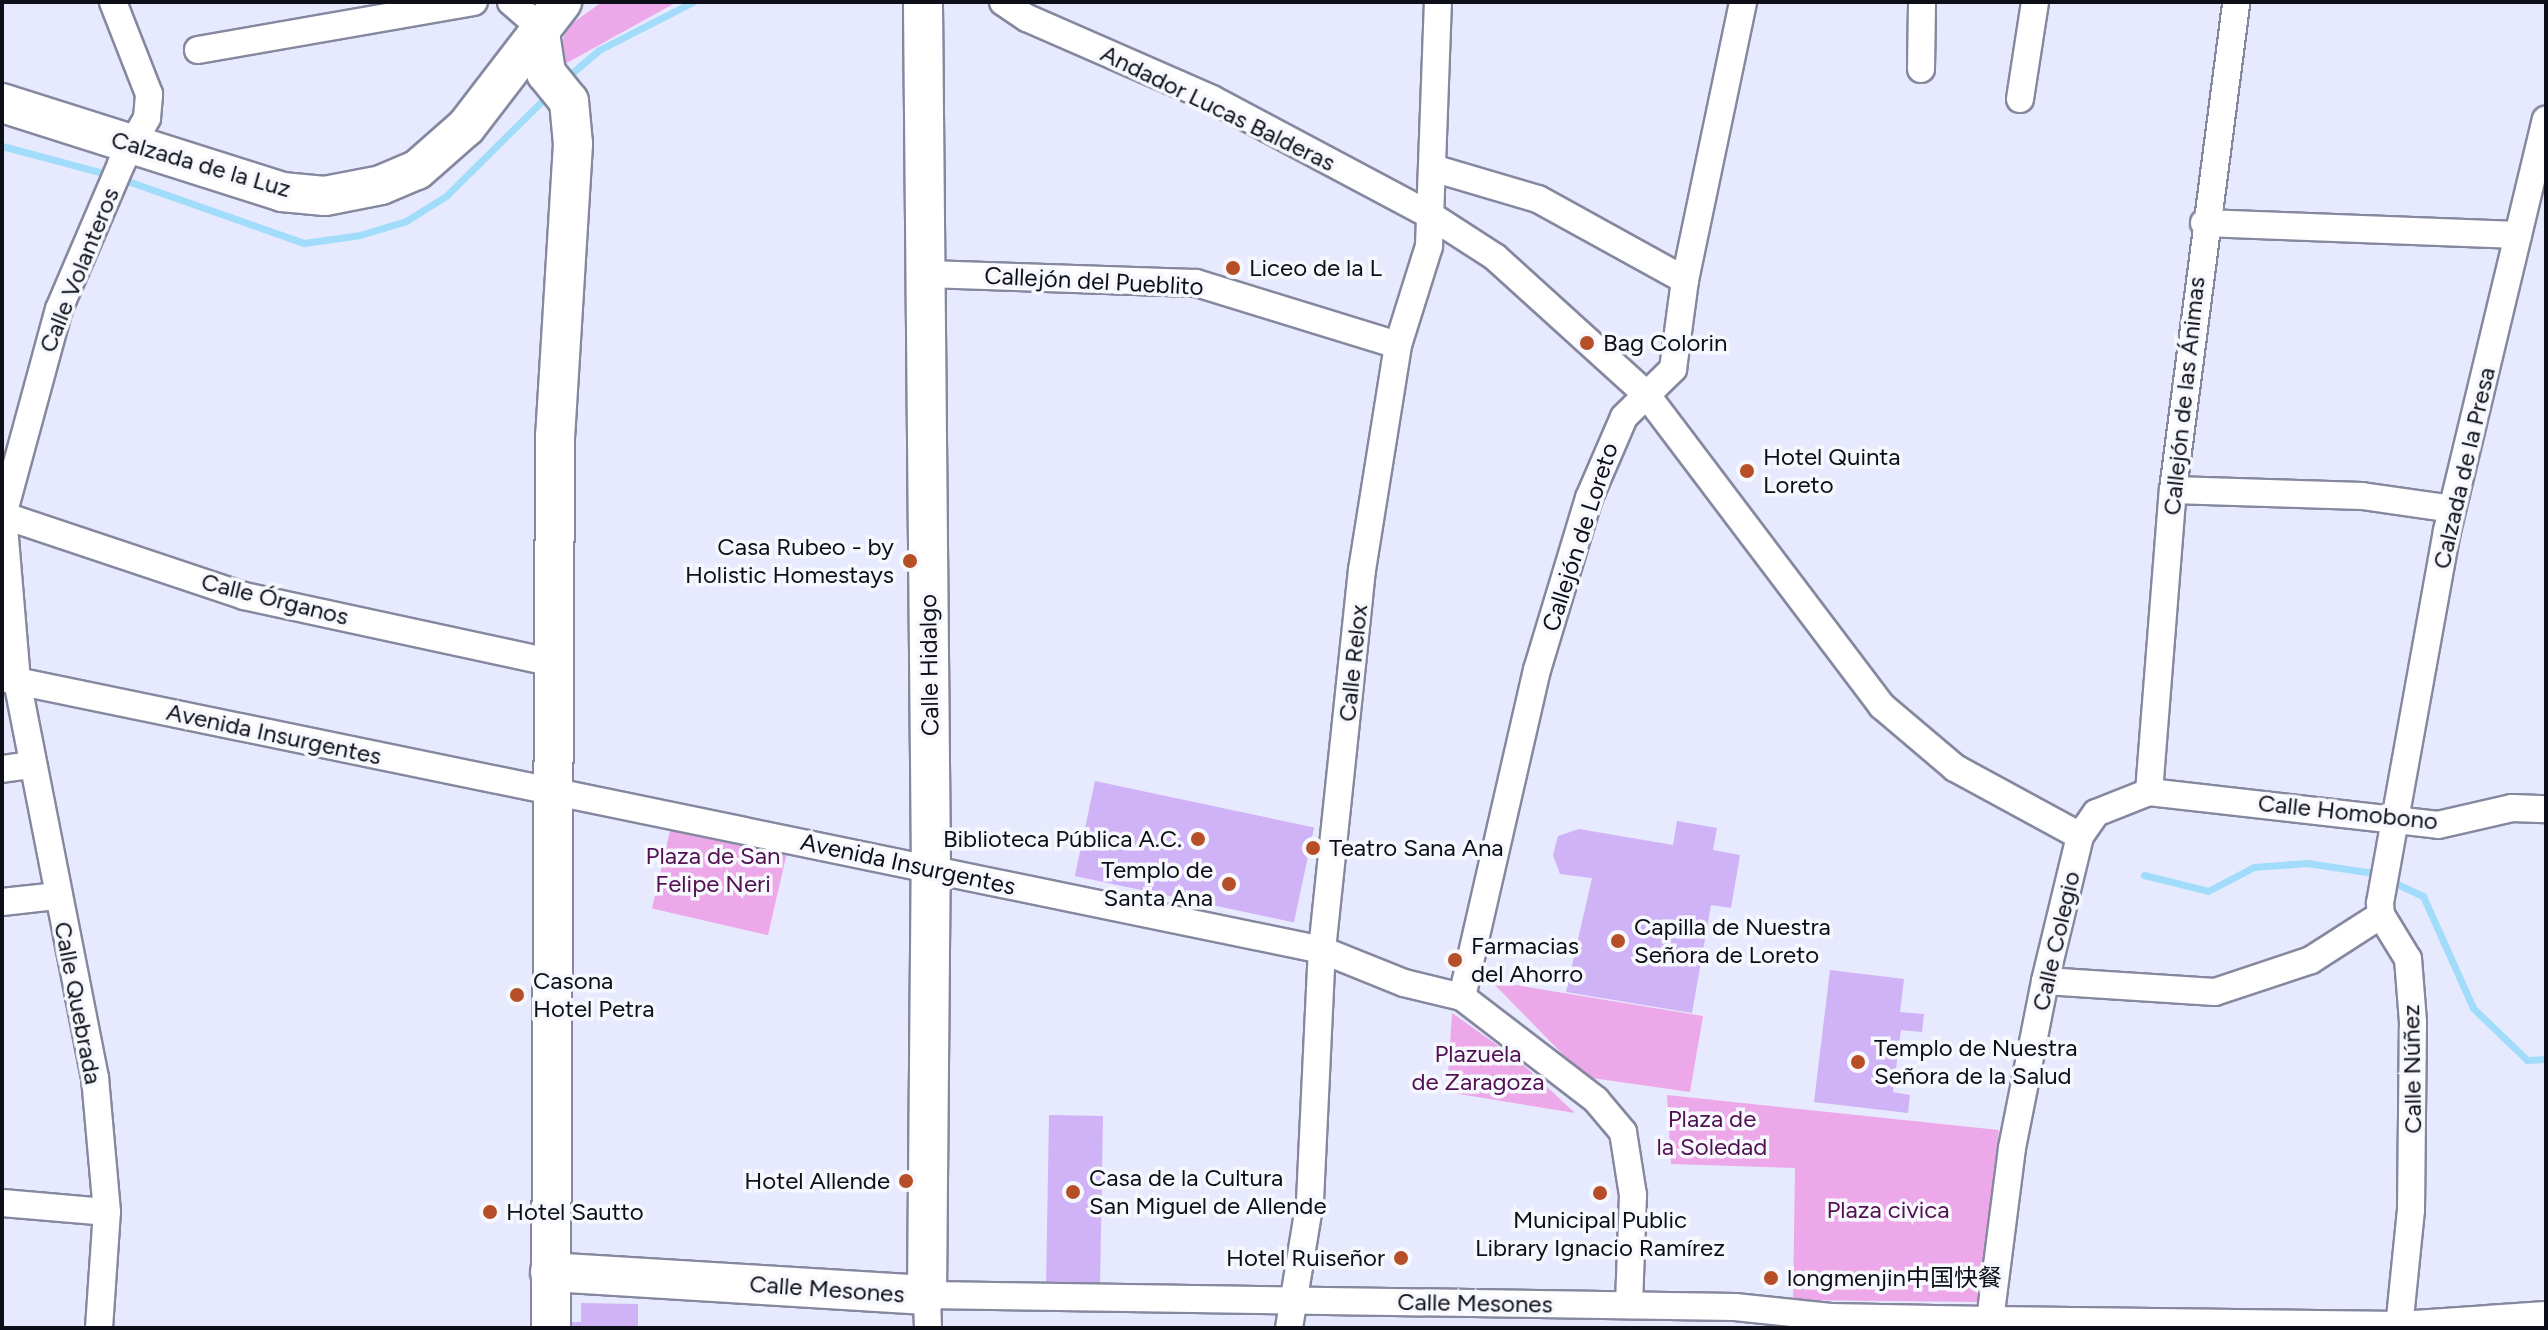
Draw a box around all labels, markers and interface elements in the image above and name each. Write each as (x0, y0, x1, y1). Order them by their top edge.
street label: Andador Lucas Balderas (1096, 39, 1340, 177)
street label: Calzada de la Luz (108, 125, 294, 203)
street label: Calle Volanteros (33, 183, 125, 357)
place label: Liceo de la L (1249, 254, 1382, 282)
marker: Liceo de la L (1224, 259, 1242, 277)
street label: Callejón del Pueblito (984, 261, 1204, 301)
street label: Callejón de las Ánimas (2157, 275, 2211, 517)
place label: Bag Colorin (1603, 329, 1727, 357)
marker: Bag Colorin (1578, 334, 1596, 352)
street label: Calzada de la Presa (2427, 364, 2501, 572)
street label: Callejón de Loreto (1536, 439, 1624, 635)
place label: Hotel Quinta Loreto (1763, 443, 1901, 499)
marker: Hotel Quinta Loreto (1738, 462, 1756, 480)
place label: Casa Rubeo - by Holistic Homestays (685, 533, 894, 589)
marker: Casa Rubeo - by Holistic Homestays (901, 552, 919, 570)
street label: Calle Órganos (198, 567, 352, 631)
street label: Calle Hidalgo (913, 594, 945, 736)
street label: Calle Relox (1333, 603, 1373, 723)
street label: Avenida Insurgentes (164, 697, 384, 771)
street label: Calle Homobono (2257, 788, 2439, 836)
place label: Biblioteca Pública A.C. (943, 825, 1182, 853)
street label: Avenida Insurgentes (798, 827, 1018, 901)
marker: Biblioteca Pública A.C. (1189, 830, 1207, 848)
place label: Teatro Sana Ana (1329, 834, 1504, 862)
marker: Teatro Sana Ana (1304, 839, 1322, 857)
park label: Plaza de San Felipe Neri (646, 842, 780, 898)
place label: Templo de Santa Ana (1101, 856, 1213, 912)
street label: Calle Colegio (2026, 868, 2086, 1014)
marker: Templo de Santa Ana (1220, 875, 1238, 893)
place label: Capilla de Nuestra Señora de Loreto (1634, 913, 1831, 969)
street label: Calle Quebrada (48, 919, 108, 1087)
place label: Farmacias del Ahorro (1471, 932, 1583, 988)
marker: Capilla de Nuestra Señora de Loreto (1609, 932, 1627, 950)
marker: Farmacias del Ahorro (1446, 951, 1464, 969)
place label: Casona Hotel Petra (533, 967, 654, 1023)
marker: Casona Hotel Petra (508, 986, 526, 1004)
street label: Calle Núñez (2396, 1004, 2428, 1134)
place label: Templo de Nuestra Señora de la Salud (1874, 1034, 2077, 1090)
park label: Plazuela de Zaragoza (1411, 1040, 1545, 1096)
marker: Templo de Nuestra Señora de la Salud (1849, 1053, 1867, 1071)
park label: Plaza de la Soledad (1657, 1105, 1767, 1161)
place label: Casa de la Cultura San Miguel de Allende (1089, 1164, 1327, 1220)
place label: Hotel Allende (744, 1167, 890, 1195)
marker: Hotel Allende (897, 1172, 915, 1190)
marker: Casa de la Cultura San Miguel de Allende (1064, 1183, 1082, 1201)
marker: Municipal Public Library Ignacio Ramírez (1591, 1184, 1609, 1202)
park label: Plaza civica (1826, 1196, 1950, 1224)
place label: Hotel Sautto (506, 1198, 644, 1226)
marker: Hotel Sautto (481, 1203, 499, 1221)
place label: Municipal Public Library Ignacio Ramírez (1475, 1206, 1725, 1262)
place label: Hotel Ruiseñor (1226, 1244, 1385, 1272)
marker: Hotel Ruiseñor (1392, 1249, 1410, 1267)
place label: longmenjin中国快餐 (1787, 1264, 2002, 1292)
street label: Calle Mesones (749, 1269, 905, 1309)
marker: longmenjin中国快餐 (1762, 1269, 1780, 1287)
street label: Calle Mesones (1397, 1287, 1553, 1319)

